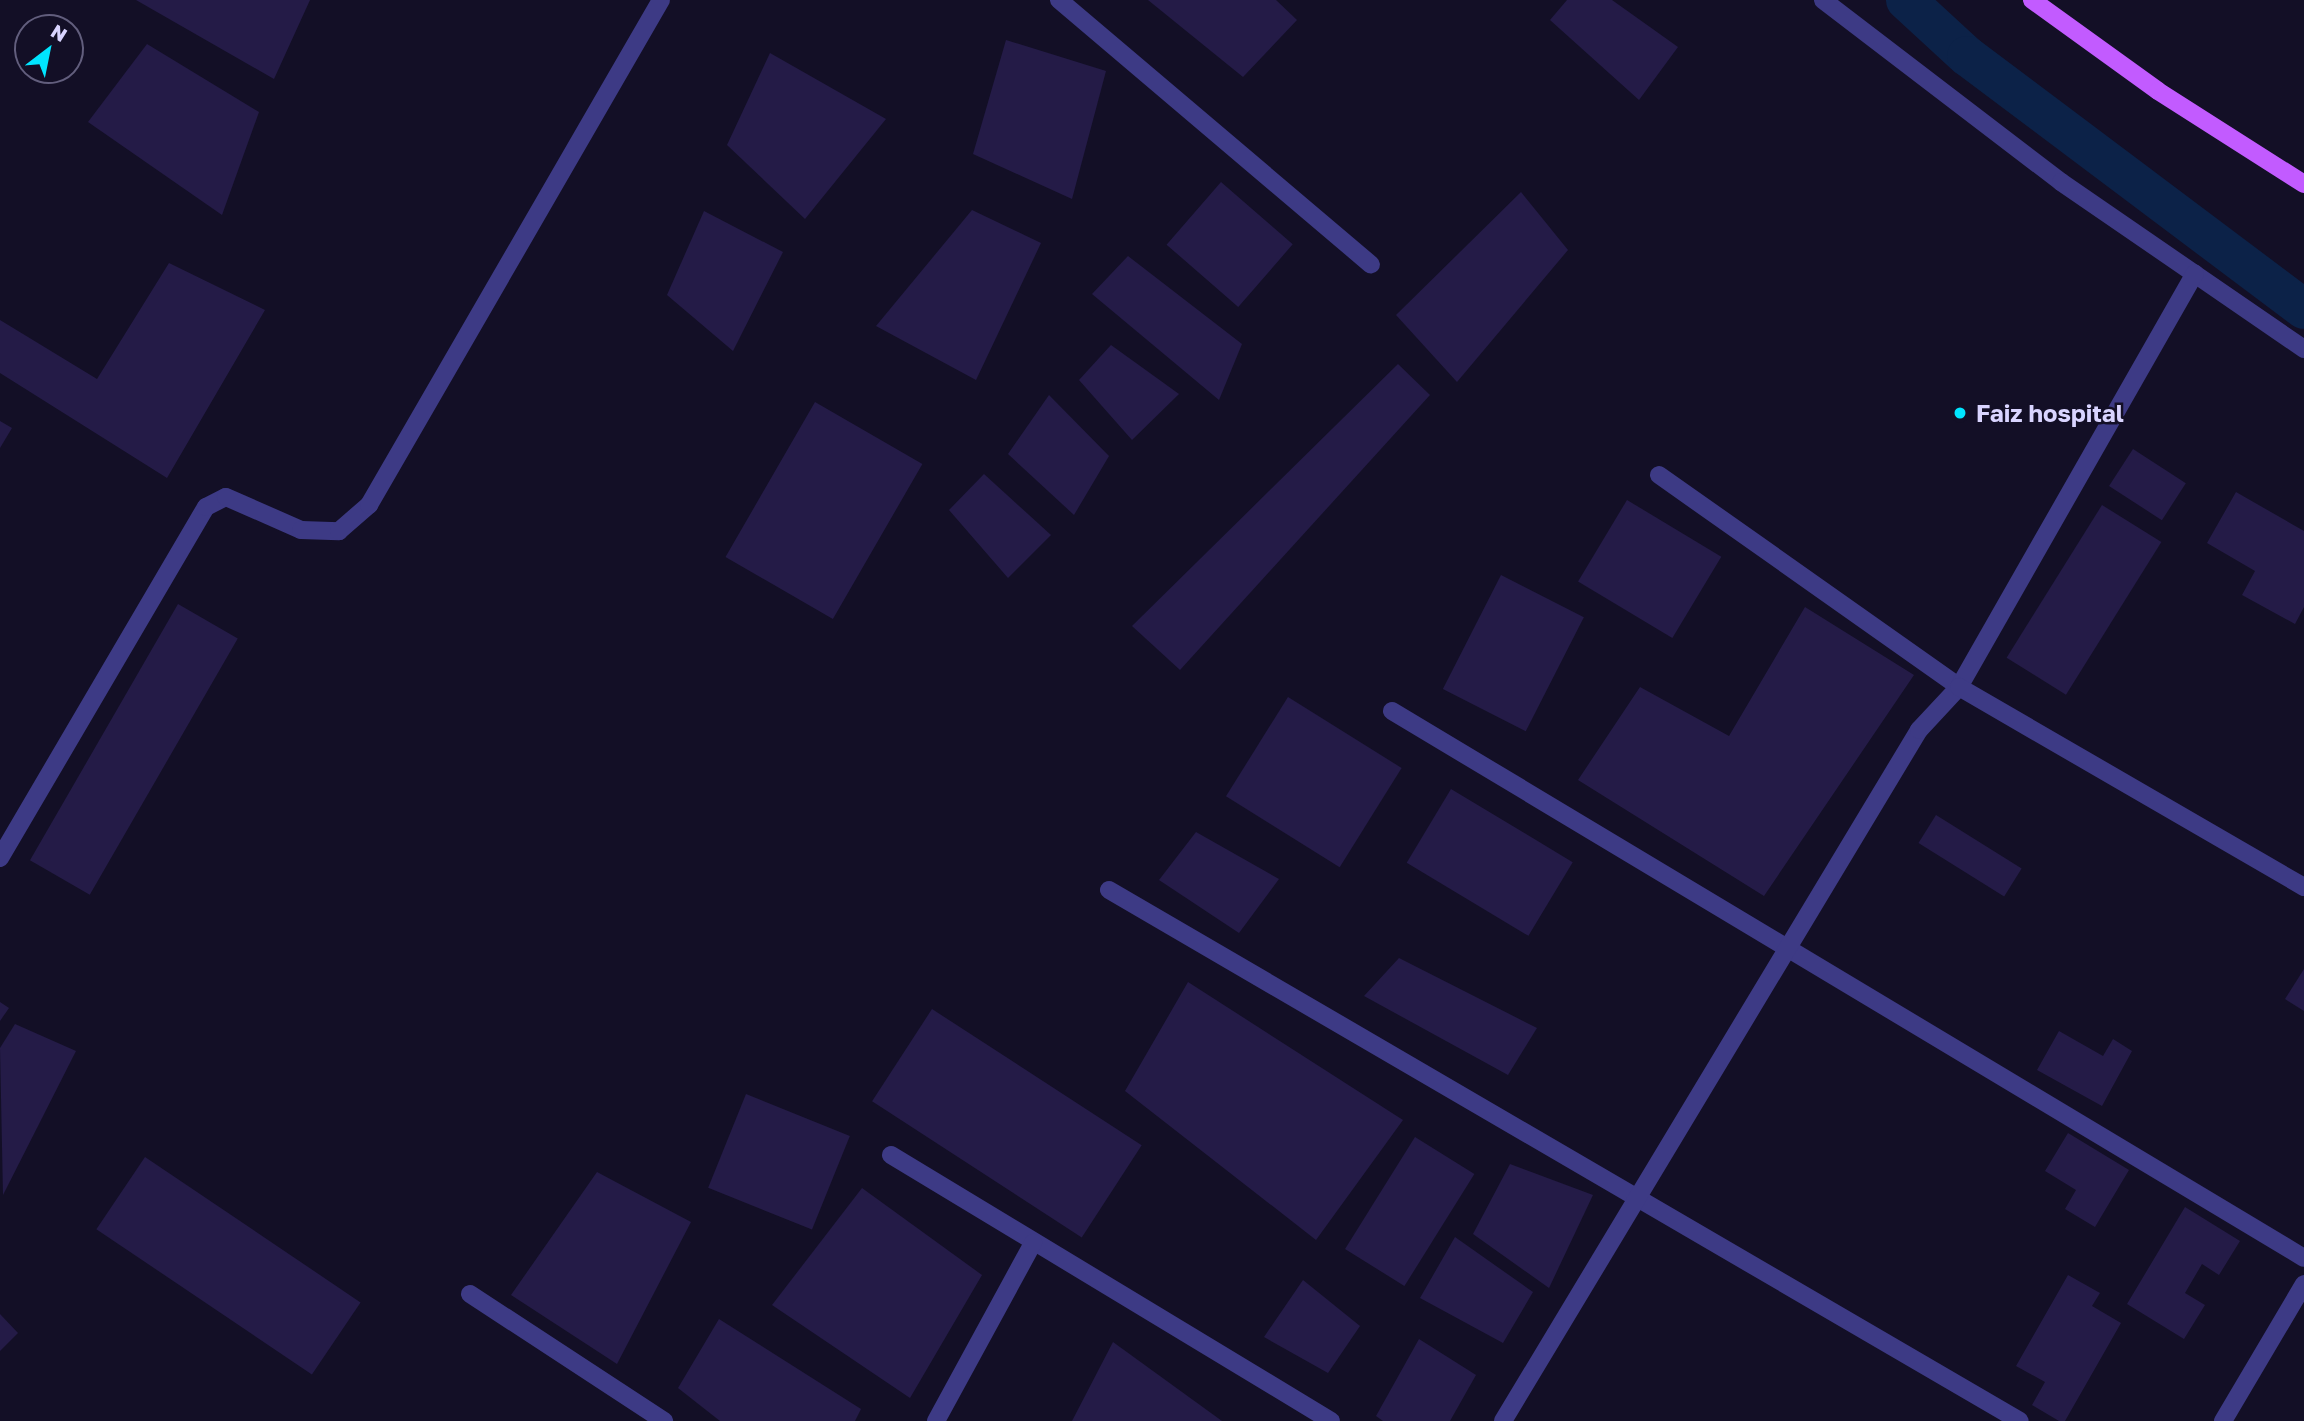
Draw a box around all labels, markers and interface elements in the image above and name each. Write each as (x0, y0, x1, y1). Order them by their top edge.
north arrow (14, 14, 84, 84)
text: N (47, 19, 72, 46)
place label: Faiz hospital (1976, 399, 2124, 427)
marker: Faiz hospital (1950, 403, 1970, 423)

